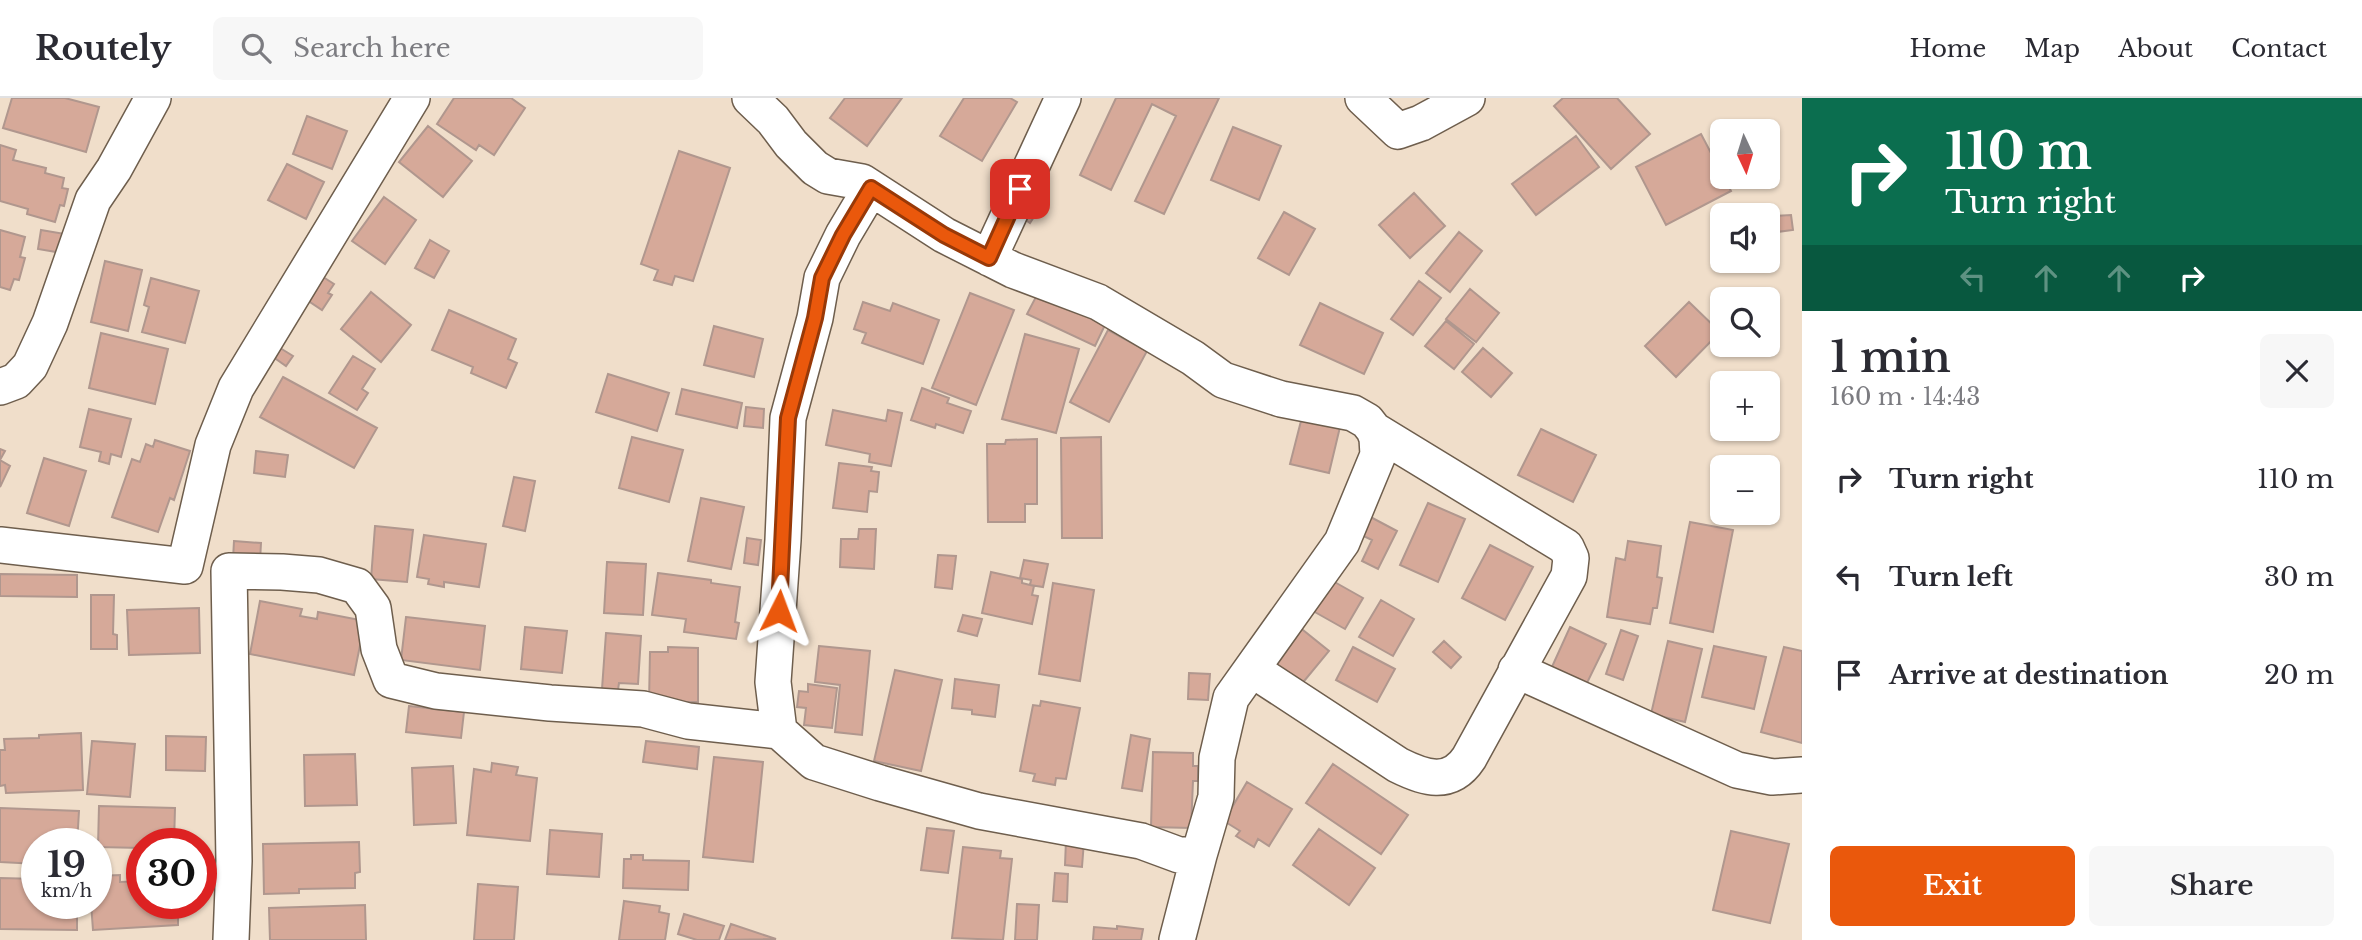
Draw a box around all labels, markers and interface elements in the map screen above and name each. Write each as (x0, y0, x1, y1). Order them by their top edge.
search box (213, 17, 703, 80)
text: Routely (35, 28, 171, 69)
icon: search (237, 29, 275, 67)
text: Search here (293, 32, 451, 64)
text: Home (1910, 34, 1986, 63)
text: Map (2024, 34, 2080, 63)
text: About (2118, 34, 2193, 63)
text: Contact (2231, 34, 2327, 63)
north arrow (1710, 119, 1780, 189)
map controls (1710, 119, 1780, 525)
text: 110 m (1945, 121, 2092, 182)
icon: right (1830, 126, 1921, 217)
pin (990, 159, 1050, 219)
icon: arrive (1001, 170, 1039, 208)
text: Turn right (1945, 182, 2116, 222)
button: sound (1710, 203, 1780, 273)
icon: left (1954, 259, 1992, 297)
icon: ahead (2027, 259, 2065, 297)
icon: ahead (2100, 259, 2138, 297)
icon: right (2173, 259, 2211, 297)
button: search (1710, 287, 1780, 357)
text: 1 min (1830, 331, 1951, 383)
button: close (2260, 334, 2334, 408)
button: + (1710, 371, 1780, 441)
text: 160 m · 14:43 (1830, 383, 1980, 411)
button: − (1710, 455, 1780, 525)
icon: right (1830, 460, 1868, 498)
text: Turn right (1889, 463, 2034, 495)
text: 110 m (2257, 463, 2334, 495)
icon: left (1830, 558, 1868, 596)
text: Turn left (1889, 561, 2013, 593)
text: 30 m (2264, 561, 2334, 593)
position arrow (742, 574, 816, 648)
icon: arrive (1830, 656, 1868, 694)
text: Arrive at destination (1889, 659, 2169, 691)
text: 20 m (2264, 659, 2334, 691)
speed limit sign: 30 (126, 828, 217, 919)
text: 19 (47, 843, 86, 886)
button: Exit (1830, 846, 2075, 926)
button: Share (2089, 846, 2334, 926)
text: km/h (41, 880, 92, 902)

